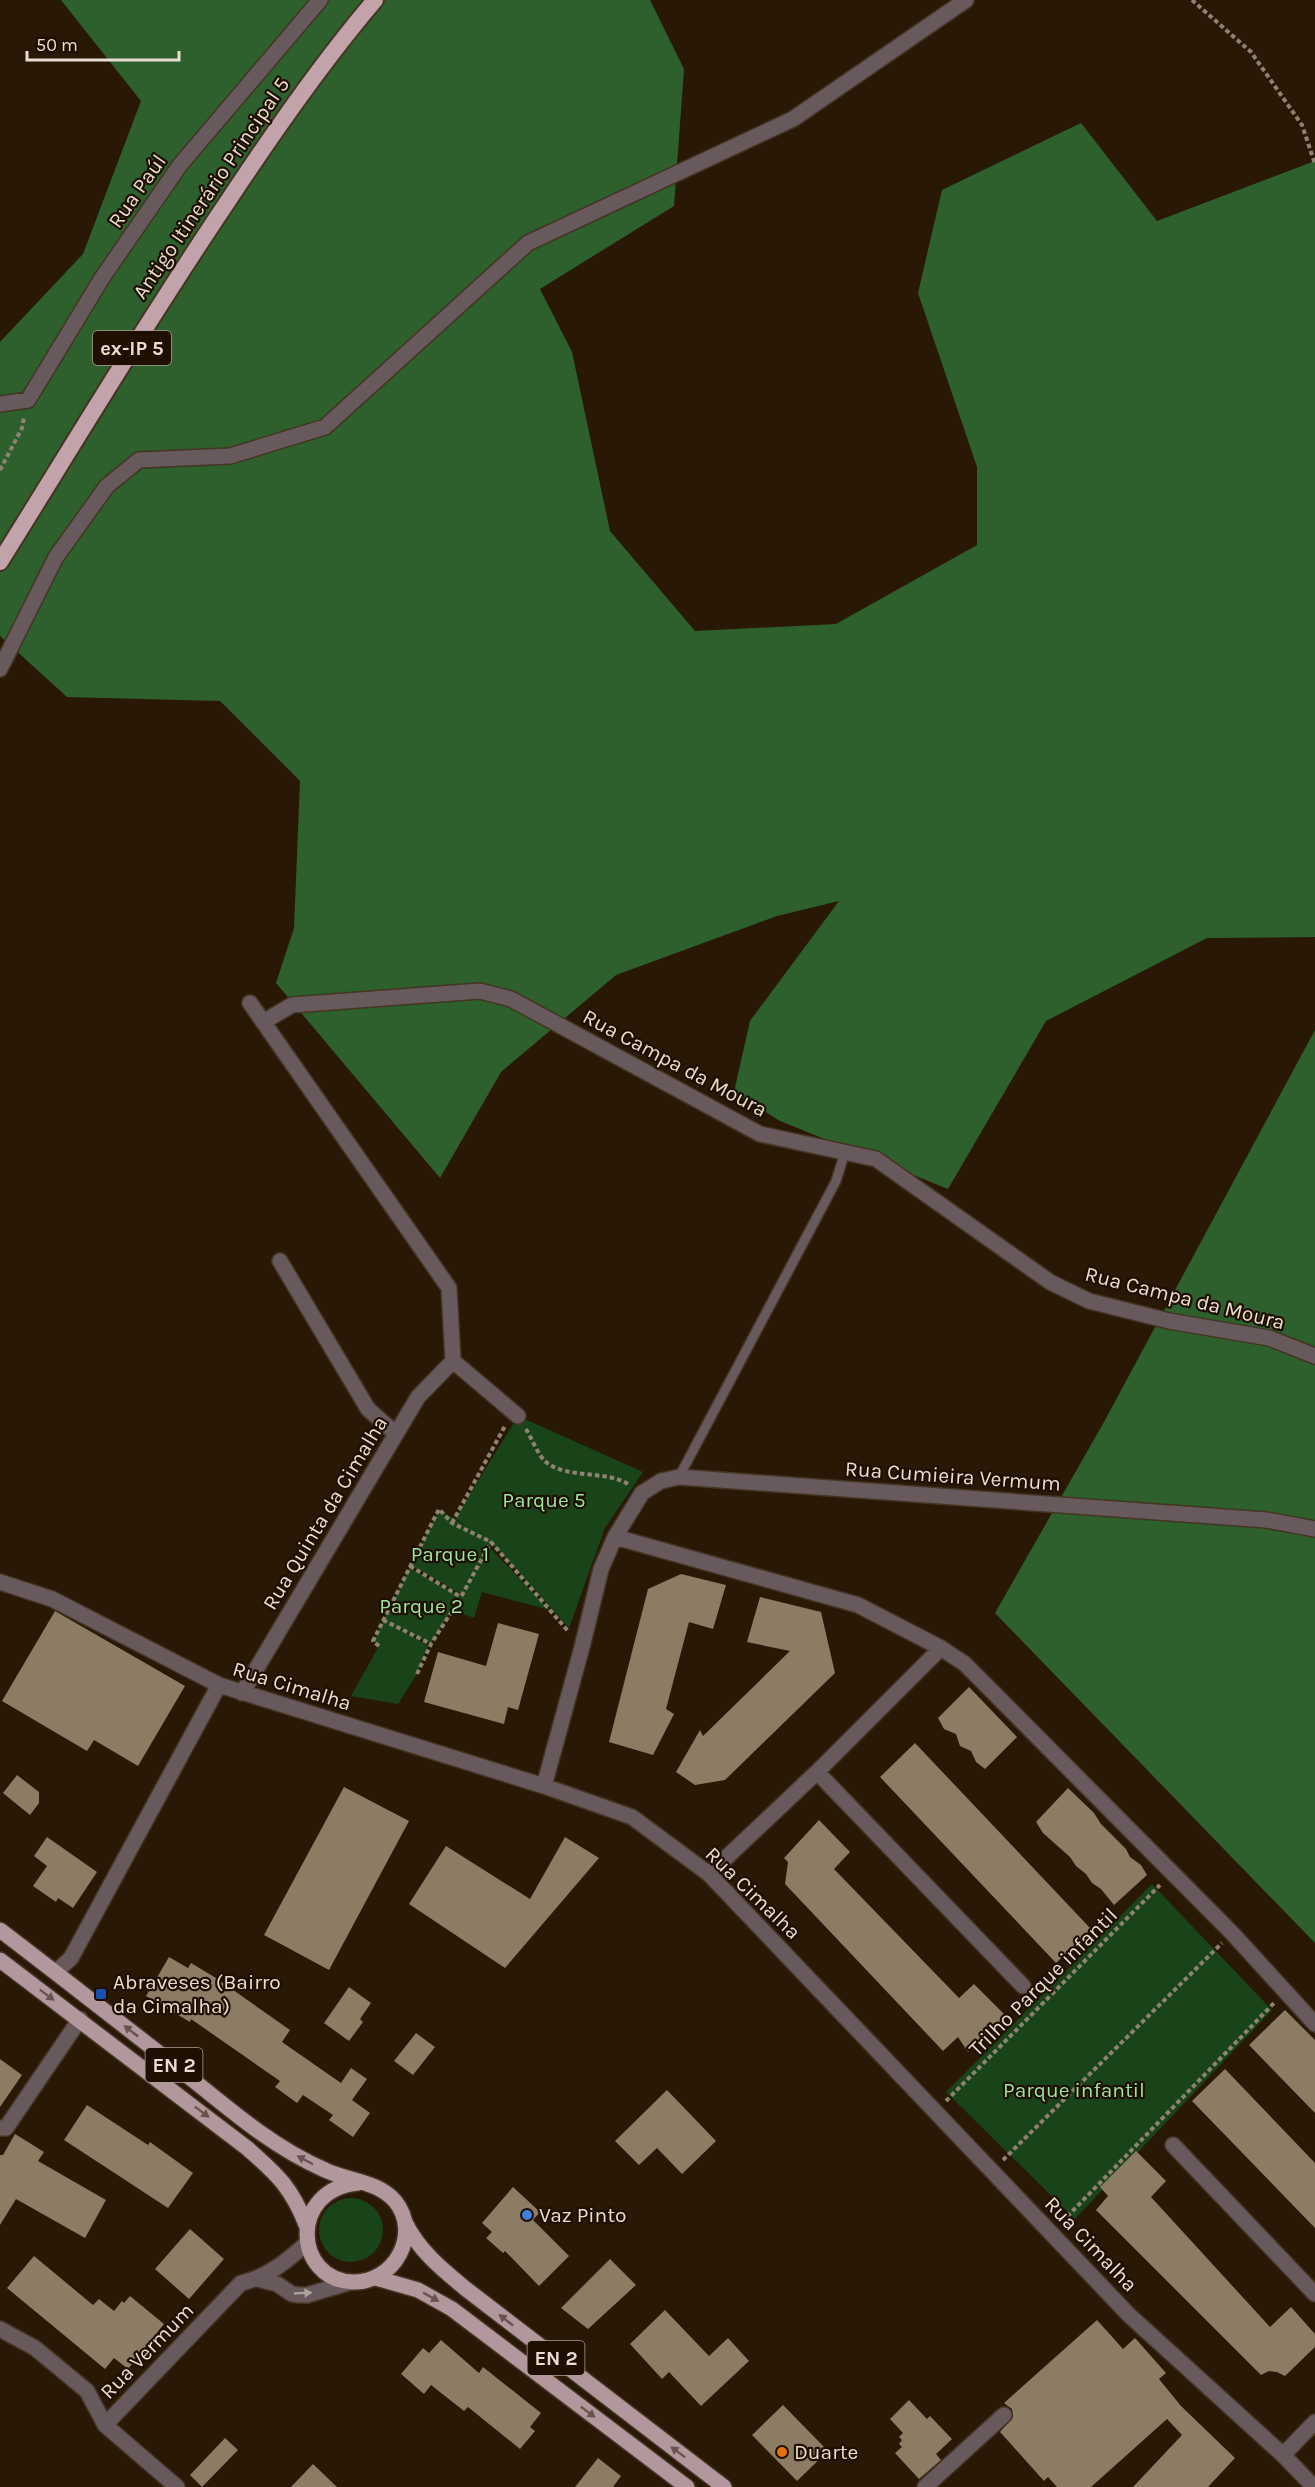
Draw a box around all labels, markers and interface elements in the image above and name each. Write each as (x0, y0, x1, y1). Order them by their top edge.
scale bar (27, 24, 178, 62)
text: 50 m (36, 34, 78, 56)
street label: Antigo Itinerário Principal 5 (128, 73, 294, 303)
street label: Rua Paúl (103, 150, 171, 232)
road number: ex-IP 5 (93, 331, 171, 365)
street label: Rua Campa da Moura (579, 1004, 771, 1122)
street label: Rua Campa da Moura (1083, 1262, 1287, 1334)
street label: Rua Quinta da Cimalha (258, 1412, 392, 1614)
street label: Rua Cumieira Vermum (844, 1456, 1062, 1496)
park label: Parque 5 (502, 1488, 586, 1512)
park label: Parque 1 (411, 1542, 489, 1566)
park label: Parque 2 (379, 1594, 463, 1618)
street label: Rua Cimalha (230, 1657, 354, 1715)
street label: Rua Cimalha (701, 1842, 805, 1944)
street label: Trilho Parque infantil (964, 1903, 1122, 2061)
place label: Abraveses (Bairro da Cimalha) (113, 1970, 281, 2018)
marker: Abraveses (Bairro da Cimalha) (94, 1987, 108, 2001)
one-way arrow (39, 1988, 54, 2000)
one-way arrow (124, 2026, 139, 2038)
road number: EN 2 (146, 2048, 202, 2082)
park label: Parque infantil (1003, 2078, 1145, 2102)
one-way arrow (195, 2106, 210, 2118)
one-way arrow (296, 2155, 313, 2165)
street label: Rua Cimalha (1040, 2192, 1142, 2296)
place label: Vaz Pinto (539, 2203, 627, 2227)
marker: Vaz Pinto (520, 2208, 534, 2222)
one-way arrow (294, 2289, 313, 2298)
one-way arrow (422, 2292, 439, 2302)
street label: Rua Vermum (95, 2298, 199, 2404)
one-way arrow (498, 2314, 514, 2327)
road number: EN 2 (528, 2341, 584, 2375)
one-way arrow (579, 2406, 595, 2418)
place label: Duarte (794, 2440, 858, 2464)
marker: Duarte (775, 2445, 789, 2459)
one-way arrow (670, 2446, 685, 2458)

